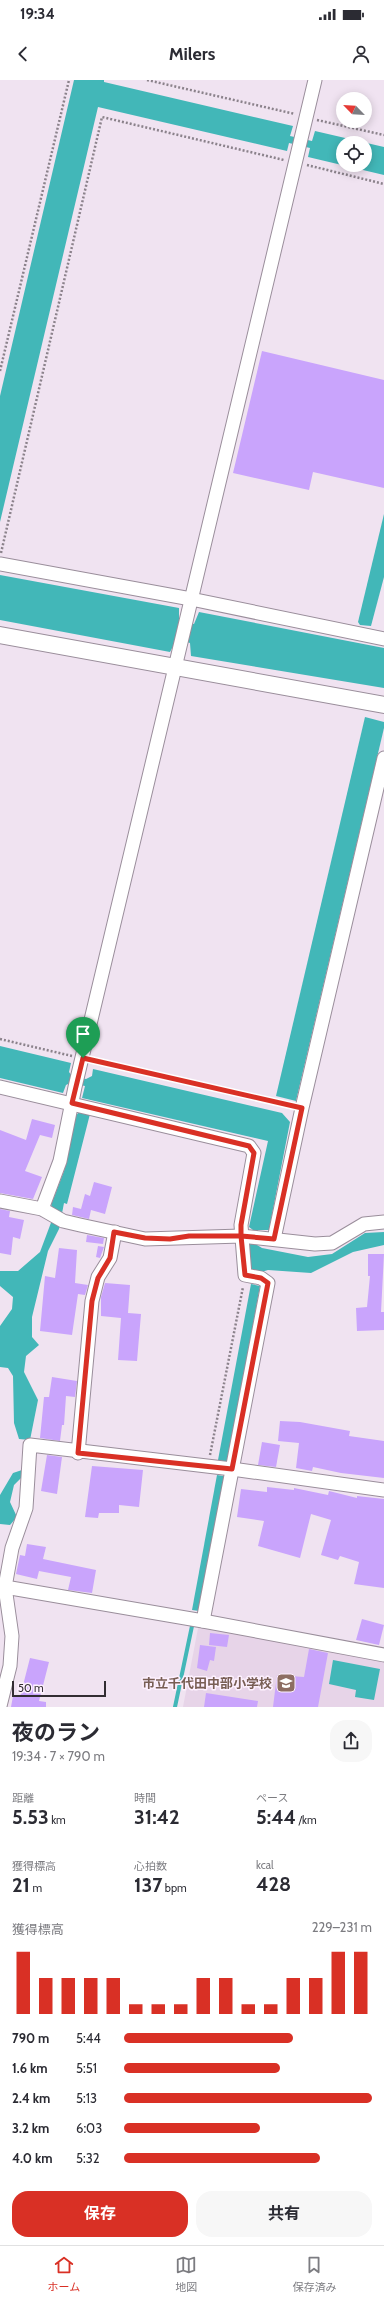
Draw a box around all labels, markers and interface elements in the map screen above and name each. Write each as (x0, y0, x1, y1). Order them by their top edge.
text: 19:34 (20, 5, 55, 23)
icon: back (12, 43, 34, 65)
text: Milers (169, 43, 215, 65)
icon: person (350, 43, 372, 65)
north arrow (336, 92, 372, 128)
map controls (336, 92, 372, 172)
button: locate (336, 136, 372, 172)
pin (66, 1017, 100, 1058)
icon: arrive (72, 1023, 94, 1045)
school or university icon: 市立千代田中部小学校 (275, 1672, 297, 1694)
place label: 市立千代田中部小学校 (142, 1675, 272, 1691)
scale bar (12, 1679, 106, 1698)
text: 50 m (18, 1681, 44, 1695)
text: 夜のラン (12, 1719, 100, 1746)
button: share (330, 1720, 372, 1762)
text: 19:34 · 7 × 790 m (12, 1748, 105, 1764)
text: 距離 (12, 1791, 34, 1805)
text: 時間 (134, 1791, 156, 1805)
text: ペース (256, 1791, 288, 1805)
text: 5.53 (12, 1805, 49, 1829)
text: 31:42 (134, 1805, 180, 1829)
text: 5:44 (256, 1805, 296, 1829)
text: km (49, 1813, 66, 1827)
text: /km (296, 1813, 317, 1827)
text: kcal (256, 1858, 274, 1872)
text: 獲得標高 (12, 1859, 56, 1873)
text: 心拍数 (134, 1859, 167, 1873)
text: 428 (256, 1872, 291, 1896)
text: 21 (12, 1873, 30, 1897)
text: 137 (134, 1873, 162, 1897)
text: m (30, 1881, 42, 1895)
text: bpm (162, 1881, 187, 1895)
text: 229–231 m (312, 1919, 372, 1935)
text: 獲得標高 (12, 1921, 64, 1937)
text: 790 m (12, 2030, 49, 2046)
text: 5:44 (76, 2030, 101, 2046)
text: 1.6 km (12, 2060, 48, 2076)
text: 5:51 (76, 2060, 97, 2076)
text: 2.4 km (12, 2090, 50, 2106)
text: 5:13 (76, 2090, 97, 2106)
text: 3.2 km (12, 2120, 49, 2136)
text: 6:03 (76, 2120, 102, 2136)
text: 4.0 km (12, 2150, 53, 2166)
text: 5:32 (76, 2150, 100, 2166)
button: 保存 (12, 2191, 188, 2237)
button: 共有 (196, 2191, 372, 2237)
tab: ホーム (48, 2254, 80, 2294)
tab: 地図 (175, 2254, 197, 2294)
tab: 保存済み (292, 2254, 336, 2294)

